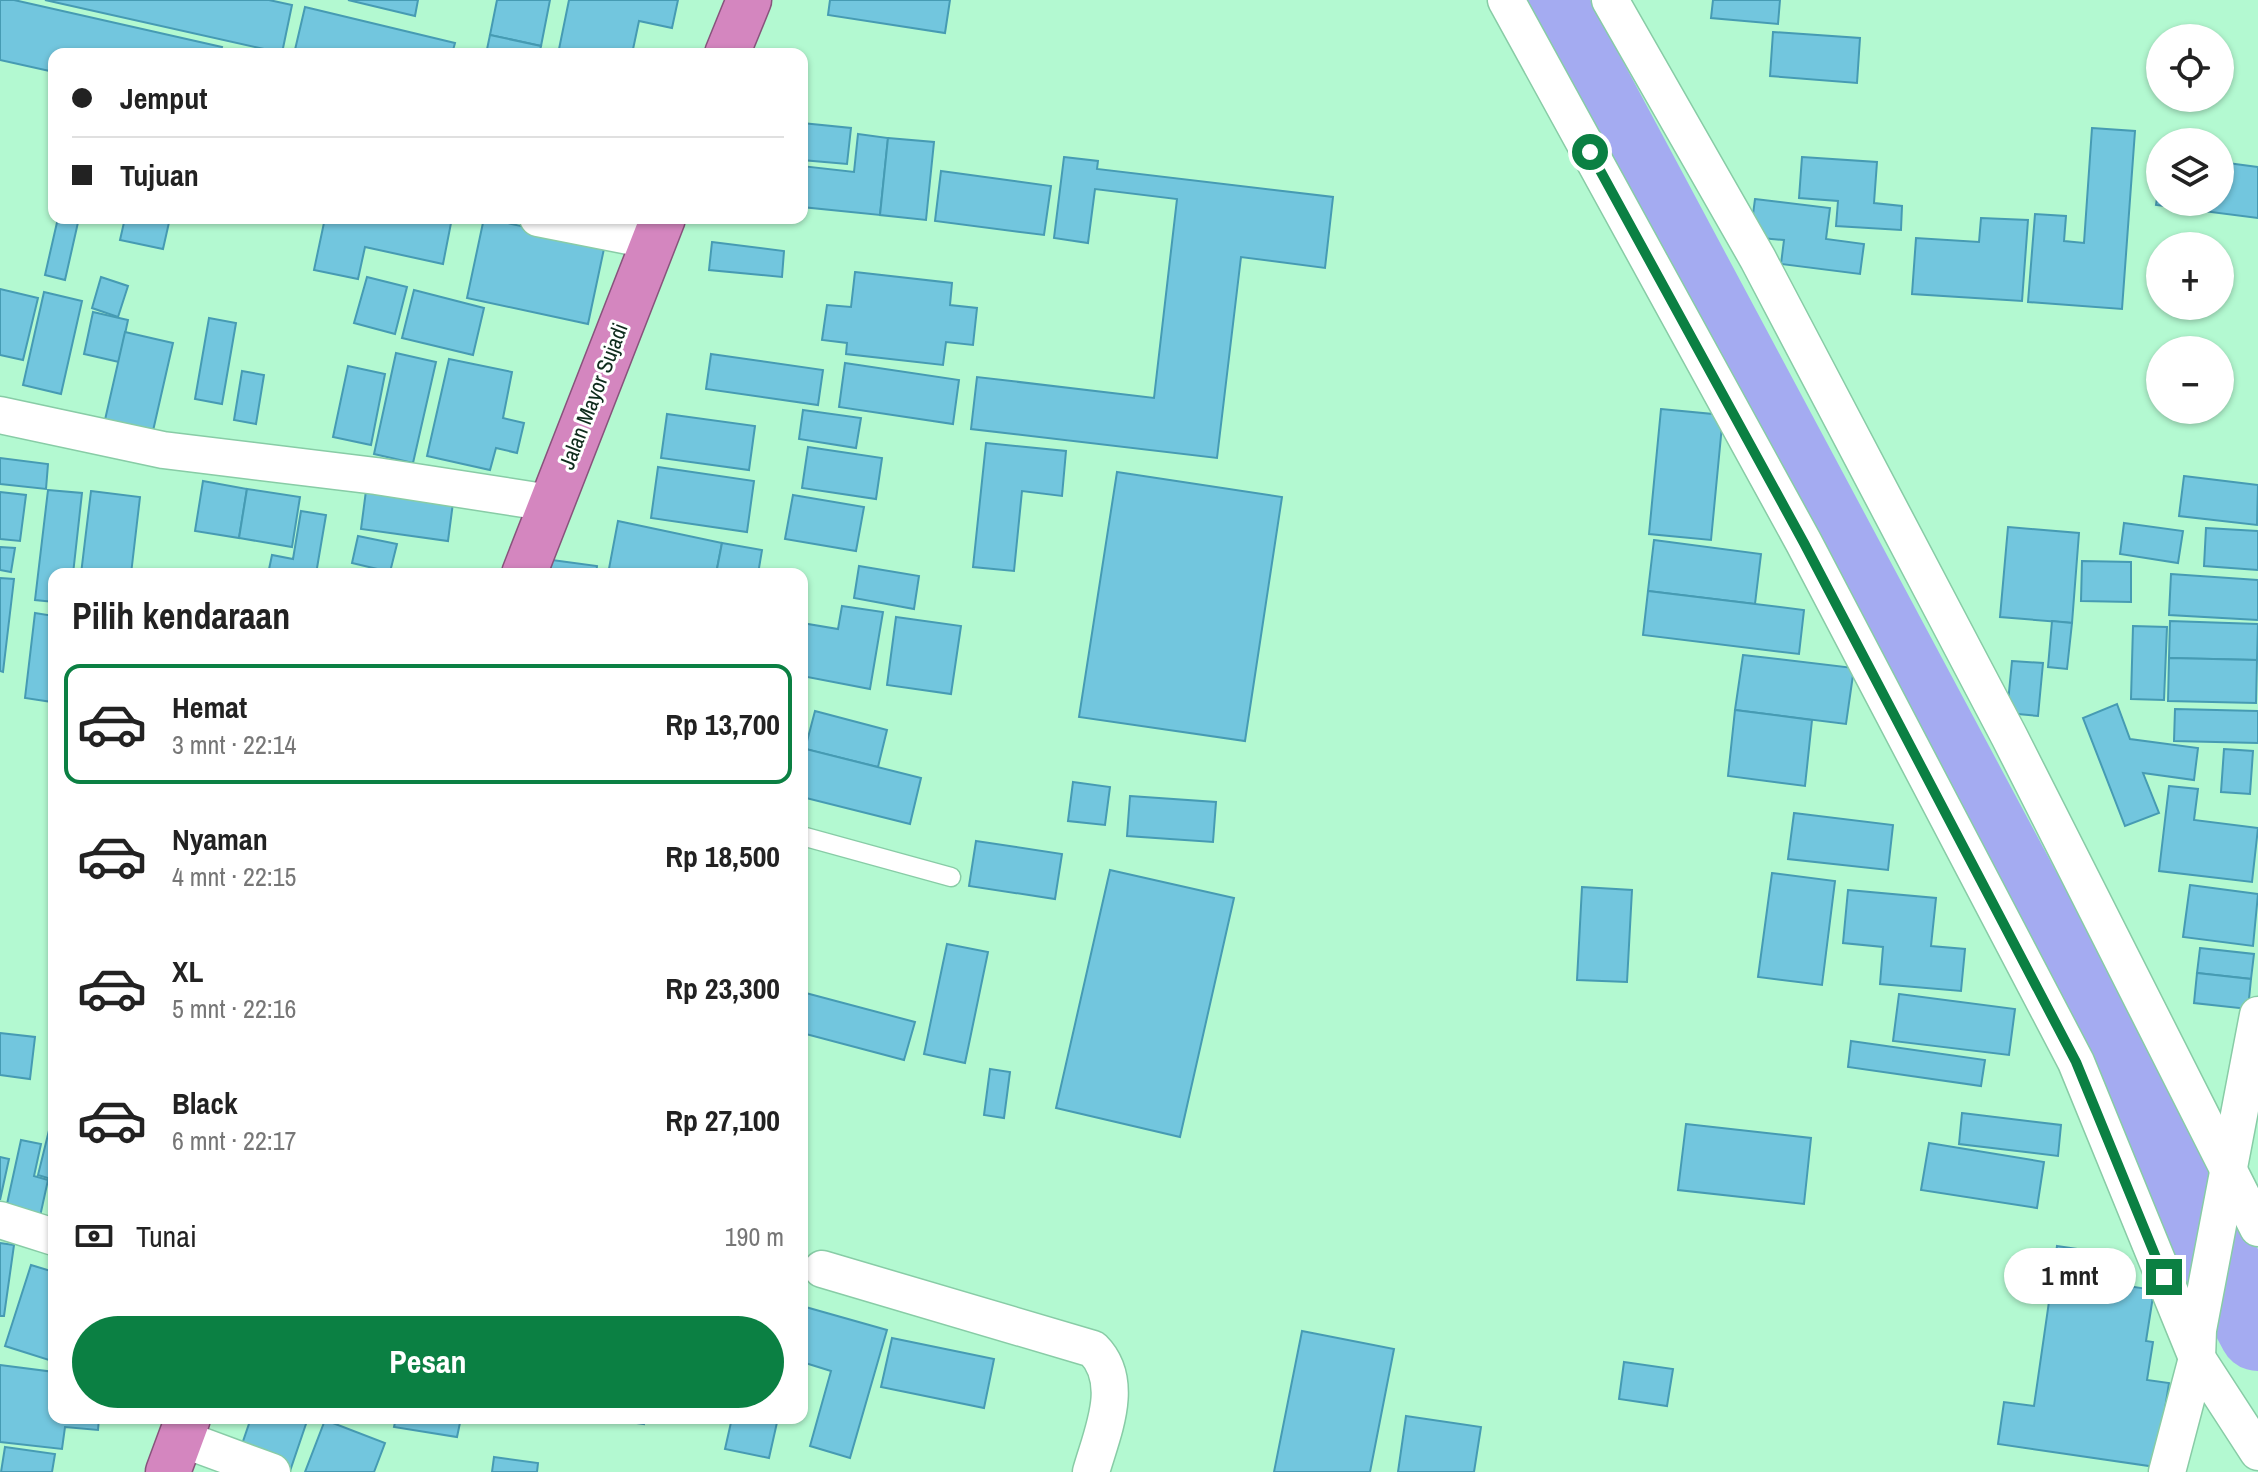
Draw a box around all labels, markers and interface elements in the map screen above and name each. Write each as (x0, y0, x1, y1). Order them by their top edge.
map controls (2146, 24, 2234, 424)
button: locate (2146, 24, 2234, 112)
text: Jemput (120, 78, 207, 118)
button: layers (2146, 128, 2234, 216)
route start (1572, 134, 1608, 170)
text: Tujuan (120, 155, 199, 195)
button: + (2146, 232, 2234, 320)
street label: Jalan Mayor Sujadi (551, 319, 635, 473)
button: − (2146, 336, 2234, 424)
text: Pilih kendaraan (72, 592, 290, 640)
text: Hemat (172, 687, 247, 727)
icon: car (76, 688, 148, 760)
text: Rp 13,700 (665, 704, 780, 744)
text: 3 mnt · 22:14 (172, 727, 296, 762)
text: Nyaman (172, 819, 268, 859)
icon: car (76, 820, 148, 892)
text: Rp 18,500 (665, 836, 780, 876)
text: 4 mnt · 22:15 (172, 859, 296, 894)
text: XL (172, 951, 203, 991)
icon: car (76, 952, 148, 1024)
text: Rp 23,300 (665, 968, 780, 1008)
text: 5 mnt · 22:16 (172, 991, 296, 1026)
text: Black (172, 1083, 238, 1123)
icon: car (76, 1084, 148, 1156)
text: Rp 27,100 (665, 1100, 780, 1140)
text: 6 mnt · 22:17 (172, 1123, 296, 1158)
icon: cash (72, 1214, 116, 1258)
text: Tunai (136, 1216, 197, 1256)
text: 190 m (725, 1219, 784, 1254)
callout: 1 mnt (2004, 1249, 2136, 1305)
text: 1 mnt (2042, 1258, 2098, 1293)
route end (2146, 1259, 2182, 1295)
button: Pesan (72, 1316, 784, 1408)

